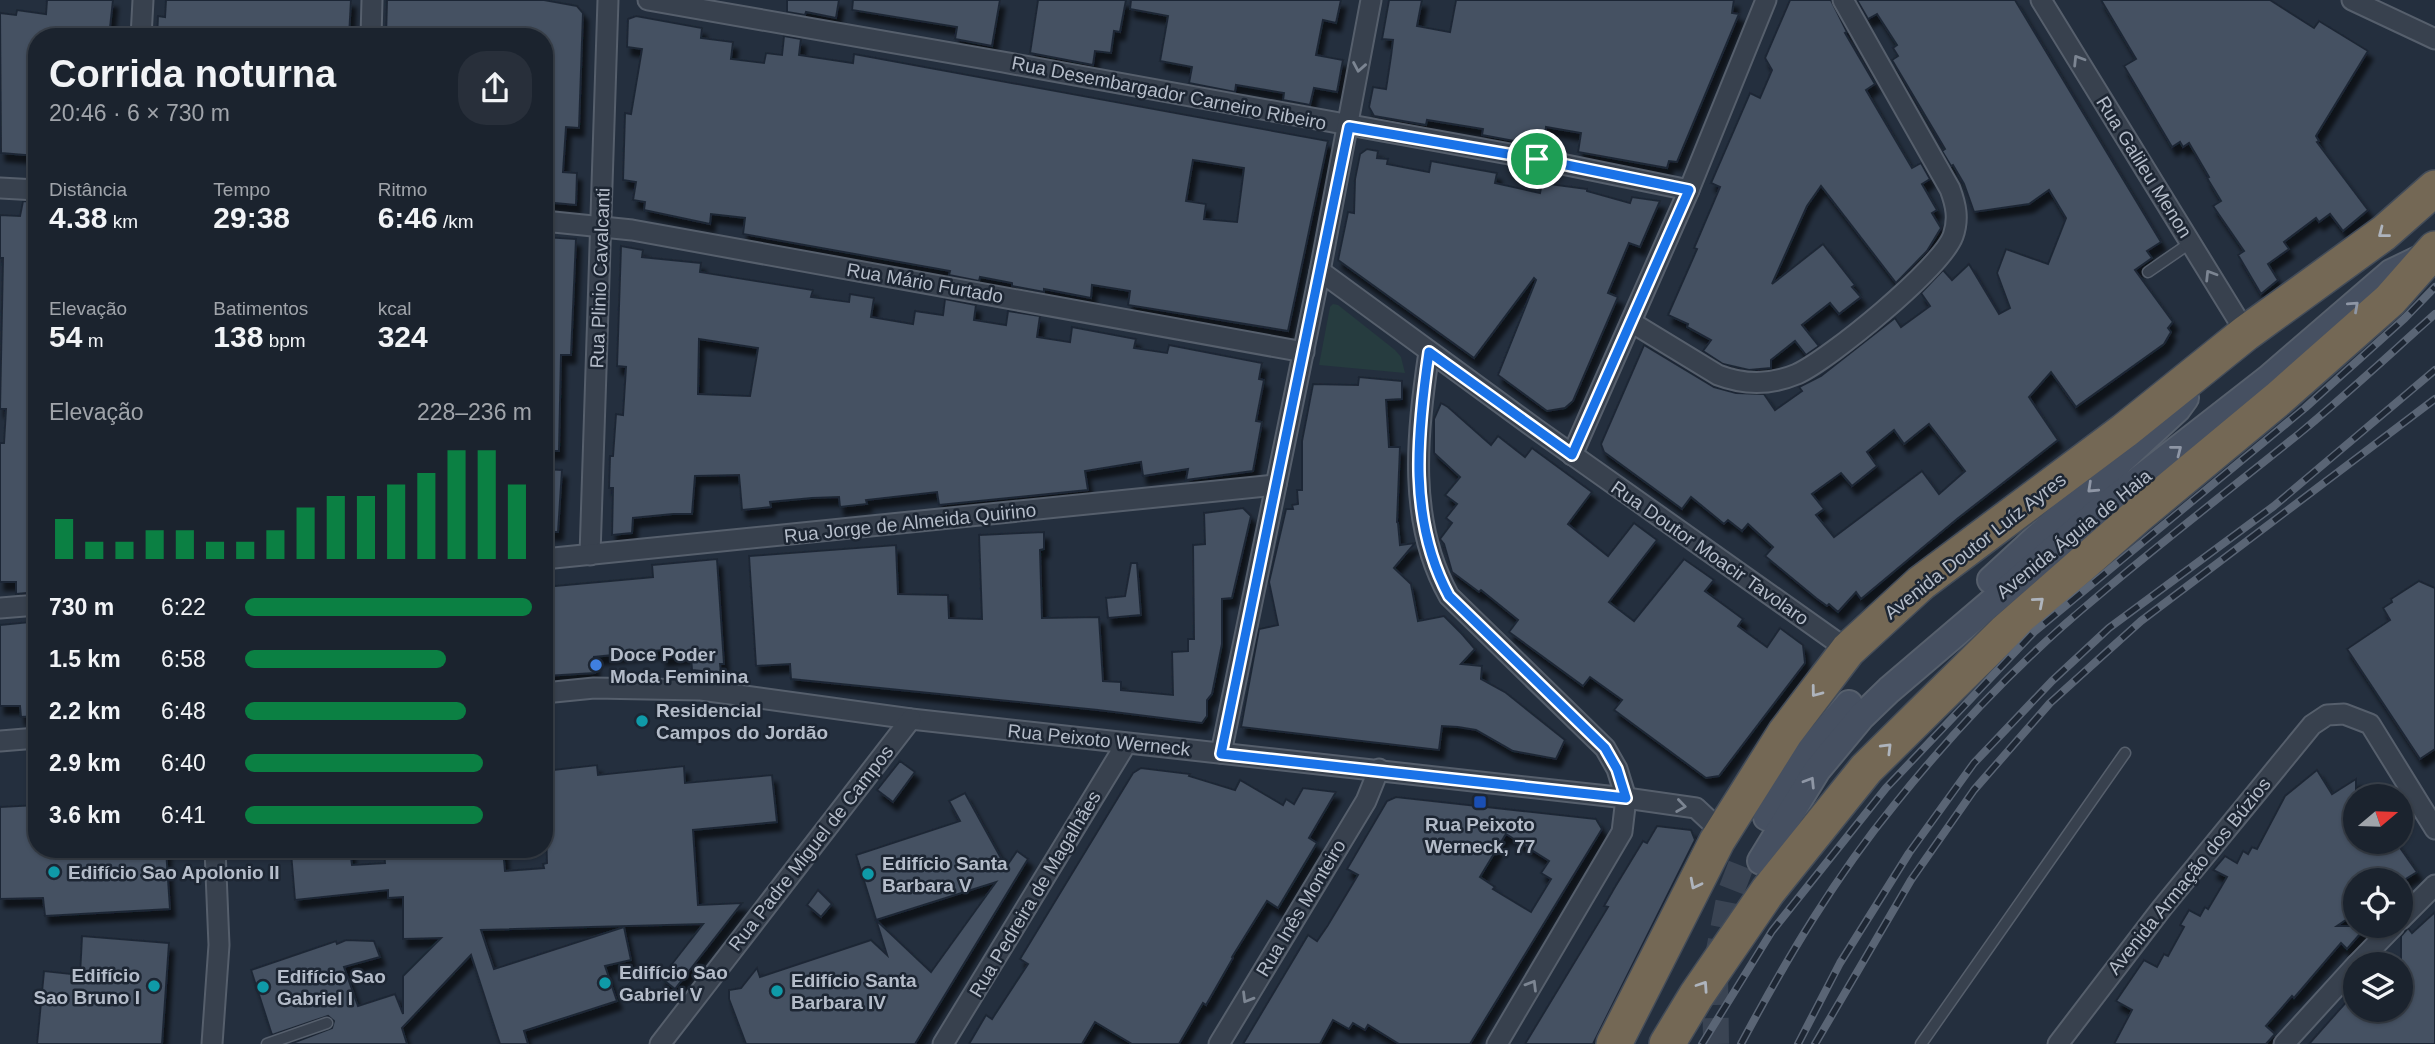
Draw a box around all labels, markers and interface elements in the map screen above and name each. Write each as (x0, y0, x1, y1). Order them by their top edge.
button: share (458, 51, 532, 125)
street label: Rua Desembargador Carneiro Ribeiro (1010, 52, 1328, 134)
text: Corrida noturna (49, 53, 336, 95)
one-way arrow (2074, 55, 2087, 68)
one-way arrow (1352, 61, 1367, 73)
street label: Rua Galileu Menon (2092, 92, 2196, 242)
text: 20:46 · 6 × 730 m (49, 100, 230, 126)
pin (1507, 129, 1567, 189)
icon: arrive (1518, 140, 1556, 178)
text: Distância (49, 179, 127, 200)
text: Tempo (213, 179, 270, 200)
text: Ritmo (378, 179, 427, 200)
street label: Rua Plinio Cavalcanti (586, 187, 614, 369)
text: 4.38 (49, 201, 107, 234)
text: 29:38 (213, 201, 290, 234)
text: 6:46 (378, 201, 438, 234)
text: km (107, 211, 138, 232)
text: /km (438, 211, 474, 232)
one-way arrow (2379, 224, 2391, 237)
street label: Rua Mário Furtado (845, 259, 1005, 307)
one-way arrow (2206, 269, 2219, 282)
text: Elevação (49, 298, 127, 319)
text: Batimentos (213, 298, 308, 319)
text: kcal (378, 298, 411, 319)
one-way arrow (2346, 302, 2359, 315)
text: 54 (49, 320, 82, 353)
text: 138 (213, 320, 263, 353)
text: 324 (378, 320, 428, 353)
text: m (82, 330, 103, 351)
text: bpm (263, 330, 306, 351)
text: Elevação (49, 399, 144, 425)
text: 228–236 m (417, 399, 532, 425)
one-way arrow (2170, 445, 2182, 458)
street label: Avenida Águia de Haia (1992, 465, 2156, 603)
street label: Avenida Doutor Luíz Ayres (1880, 469, 2070, 623)
street label: Rua Doutor Moacir Tavolaro (1607, 477, 1813, 629)
one-way arrow (2087, 479, 2100, 492)
street label: Rua Jorge de Almeida Quirino (783, 499, 1037, 547)
text: 730 m (49, 594, 114, 620)
text: 6:22 (161, 594, 206, 620)
one-way arrow (2031, 598, 2044, 611)
place label: Doce Poder Moda Feminina (610, 644, 749, 687)
text: 1.5 km (49, 646, 121, 672)
text: 6:58 (161, 646, 206, 672)
marker: Doce Poder Moda Feminina (588, 657, 604, 673)
one-way arrow (1811, 684, 1824, 697)
text: 2.2 km (49, 698, 121, 724)
text: 6:48 (161, 698, 206, 724)
place label: Residencial Campos do Jordão (656, 700, 828, 743)
marker: Residencial Campos do Jordão (634, 713, 650, 729)
street label: Rua Peixoto Werneck (1007, 720, 1192, 760)
street label: Rua Padre Miguel de Campos (724, 741, 898, 955)
one-way arrow (1878, 743, 1891, 756)
text: 2.9 km (49, 750, 121, 776)
text: 6:40 (161, 750, 206, 776)
street label: Avenida Armação dos Búzios (2103, 773, 2275, 979)
one-way arrow (1801, 777, 1814, 790)
north arrow (2343, 784, 2413, 854)
map controls (2343, 784, 2413, 1022)
street label: Rua Pedreira de Magalhães (965, 787, 1105, 1001)
marker: Rua Peixoto Werneck, 77 (1472, 794, 1488, 810)
one-way arrow (1675, 798, 1687, 813)
text: 3.6 km (49, 802, 121, 828)
text: 6:41 (161, 802, 206, 828)
place label: Rua Peixoto Werneck, 77 (1425, 814, 1535, 857)
street label: Rua Inês Monteiro (1252, 836, 1350, 980)
place label: Edifício Santa Barbara V (882, 853, 1008, 896)
place label: Edifício Sao Apolonio II (68, 862, 279, 883)
marker: Edifício Sao Apolonio II (46, 864, 62, 880)
marker: Edifício Santa Barbara V (860, 866, 876, 882)
button: locate (2343, 868, 2413, 938)
one-way arrow (1689, 877, 1703, 889)
button: layers (2343, 952, 2413, 1022)
place label: Edifício Sao Gabriel V (619, 962, 728, 1005)
place label: Edifício Sao Bruno I (33, 965, 140, 1008)
place label: Edifício Sao Gabriel I (277, 966, 386, 1009)
place label: Edifício Santa Barbara IV (791, 970, 917, 1013)
marker: Edifício Sao Gabriel V (597, 975, 613, 991)
marker: Edifício Sao Bruno I (146, 978, 162, 994)
marker: Edifício Sao Gabriel I (255, 979, 271, 995)
one-way arrow (1523, 980, 1536, 993)
one-way arrow (1695, 981, 1707, 994)
marker: Edifício Santa Barbara IV (769, 983, 785, 999)
one-way arrow (1242, 990, 1255, 1003)

